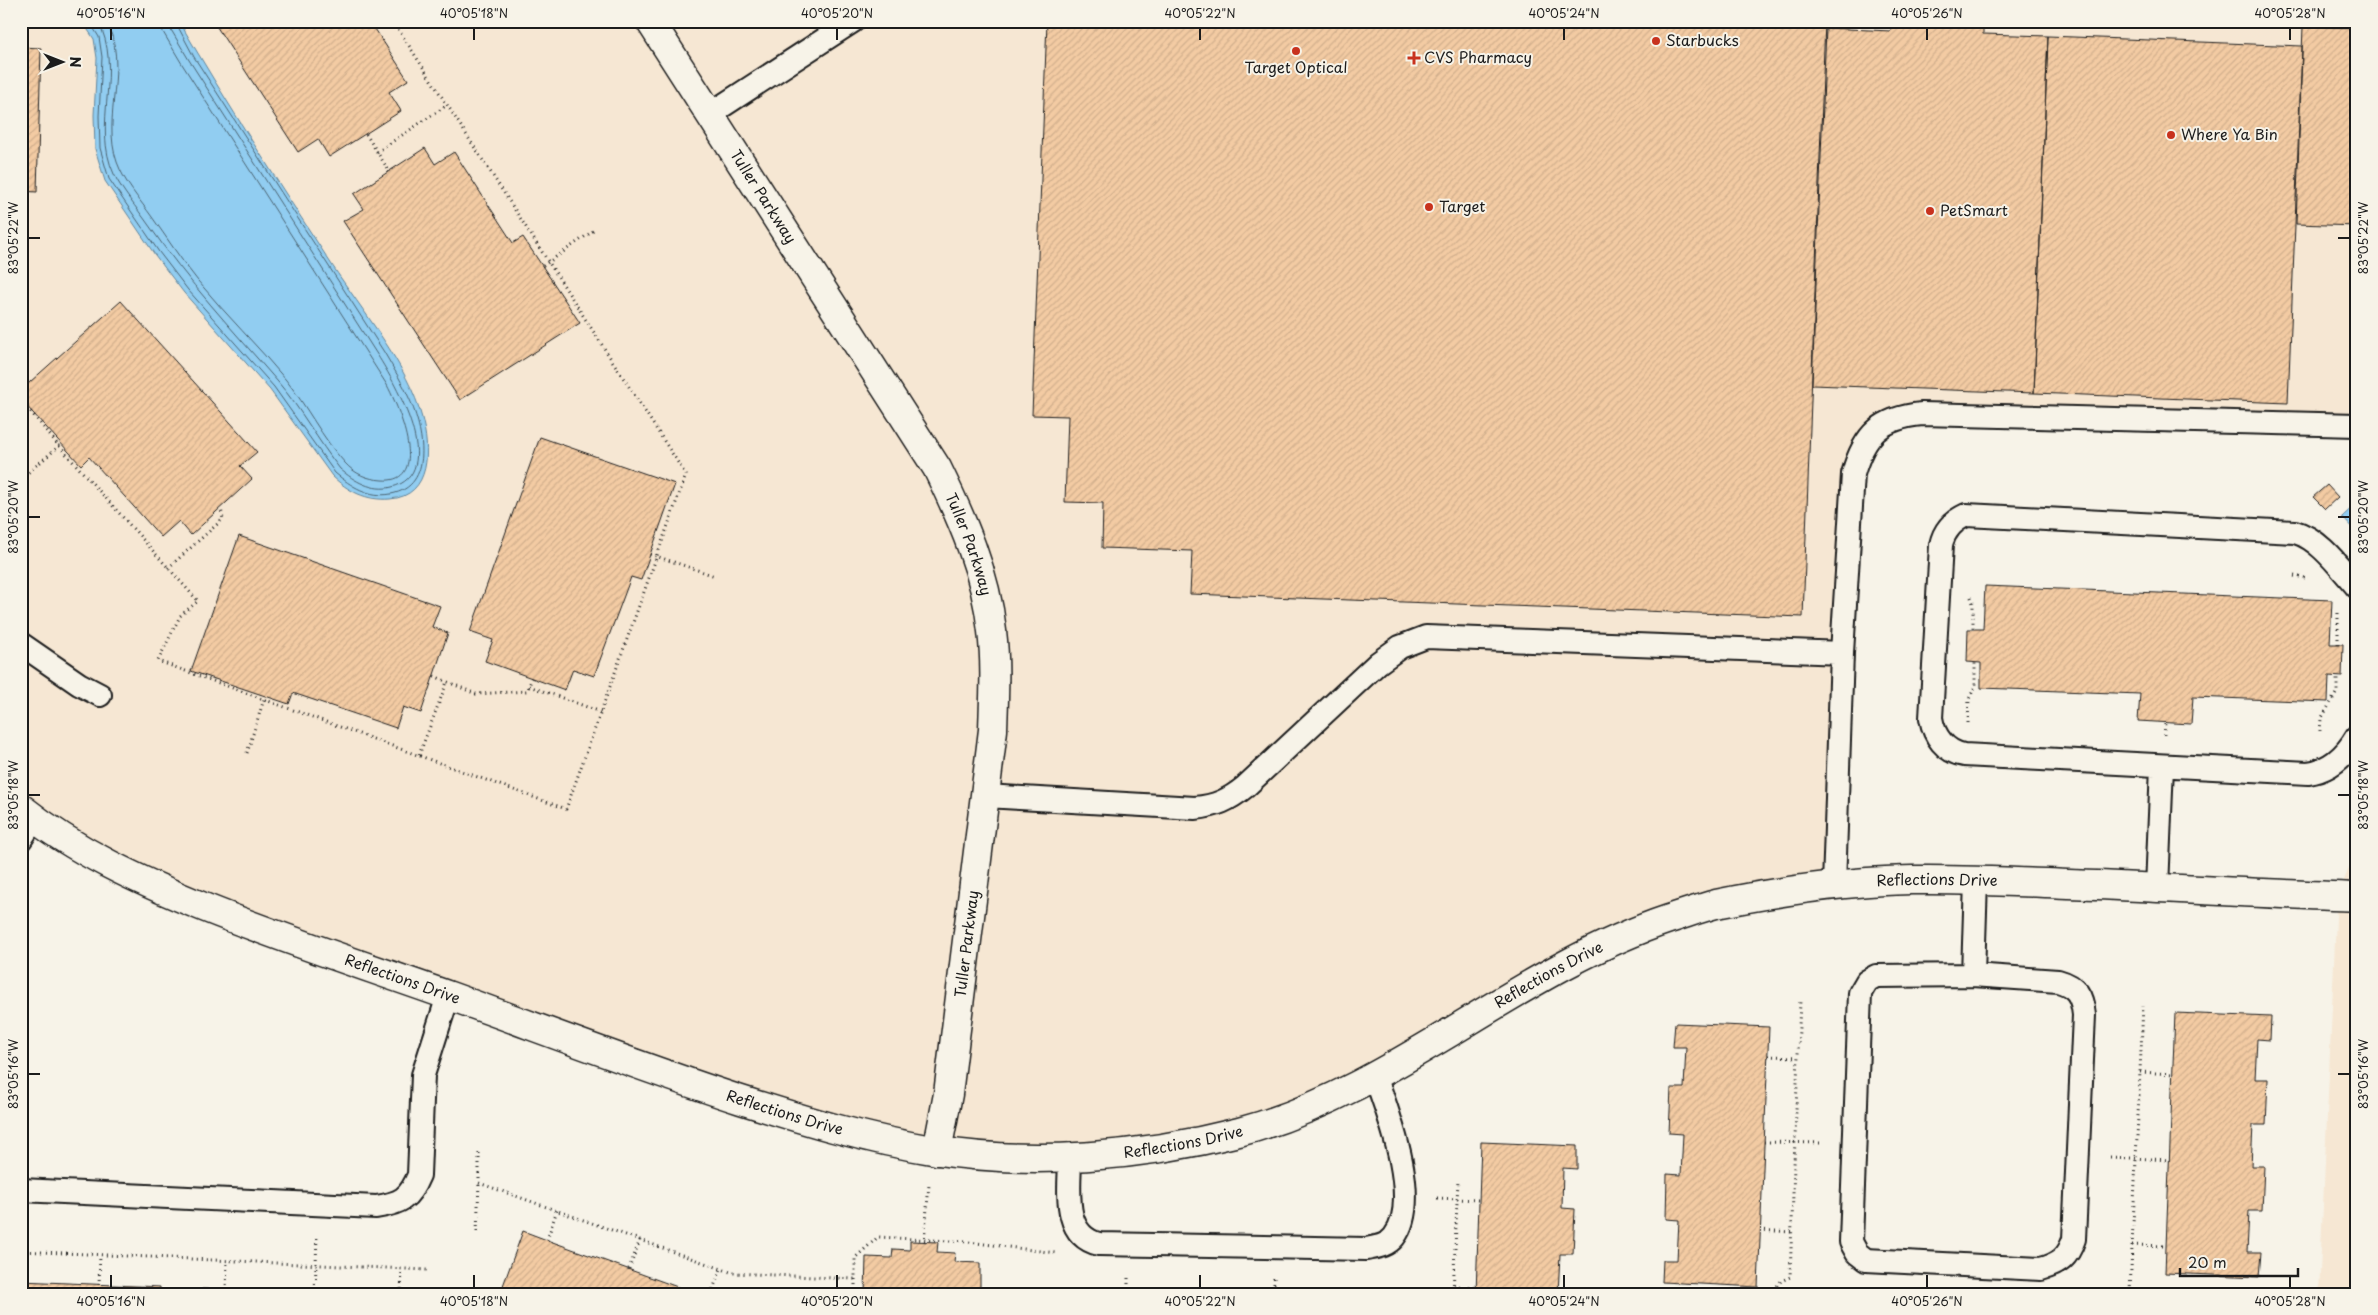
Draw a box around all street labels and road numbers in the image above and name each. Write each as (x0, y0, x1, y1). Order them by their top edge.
street label: Tuller Parkway (725, 145, 803, 248)
street label: Tuller Parkway (940, 489, 999, 598)
street label: Reflections Drive (1876, 867, 1998, 891)
street label: Tuller Parkway (948, 889, 983, 999)
street label: Reflections Drive (1489, 934, 1606, 1013)
street label: Reflections Drive (342, 947, 464, 1009)
street label: Reflections Drive (724, 1083, 846, 1140)
street label: Reflections Drive (1122, 1118, 1245, 1163)

